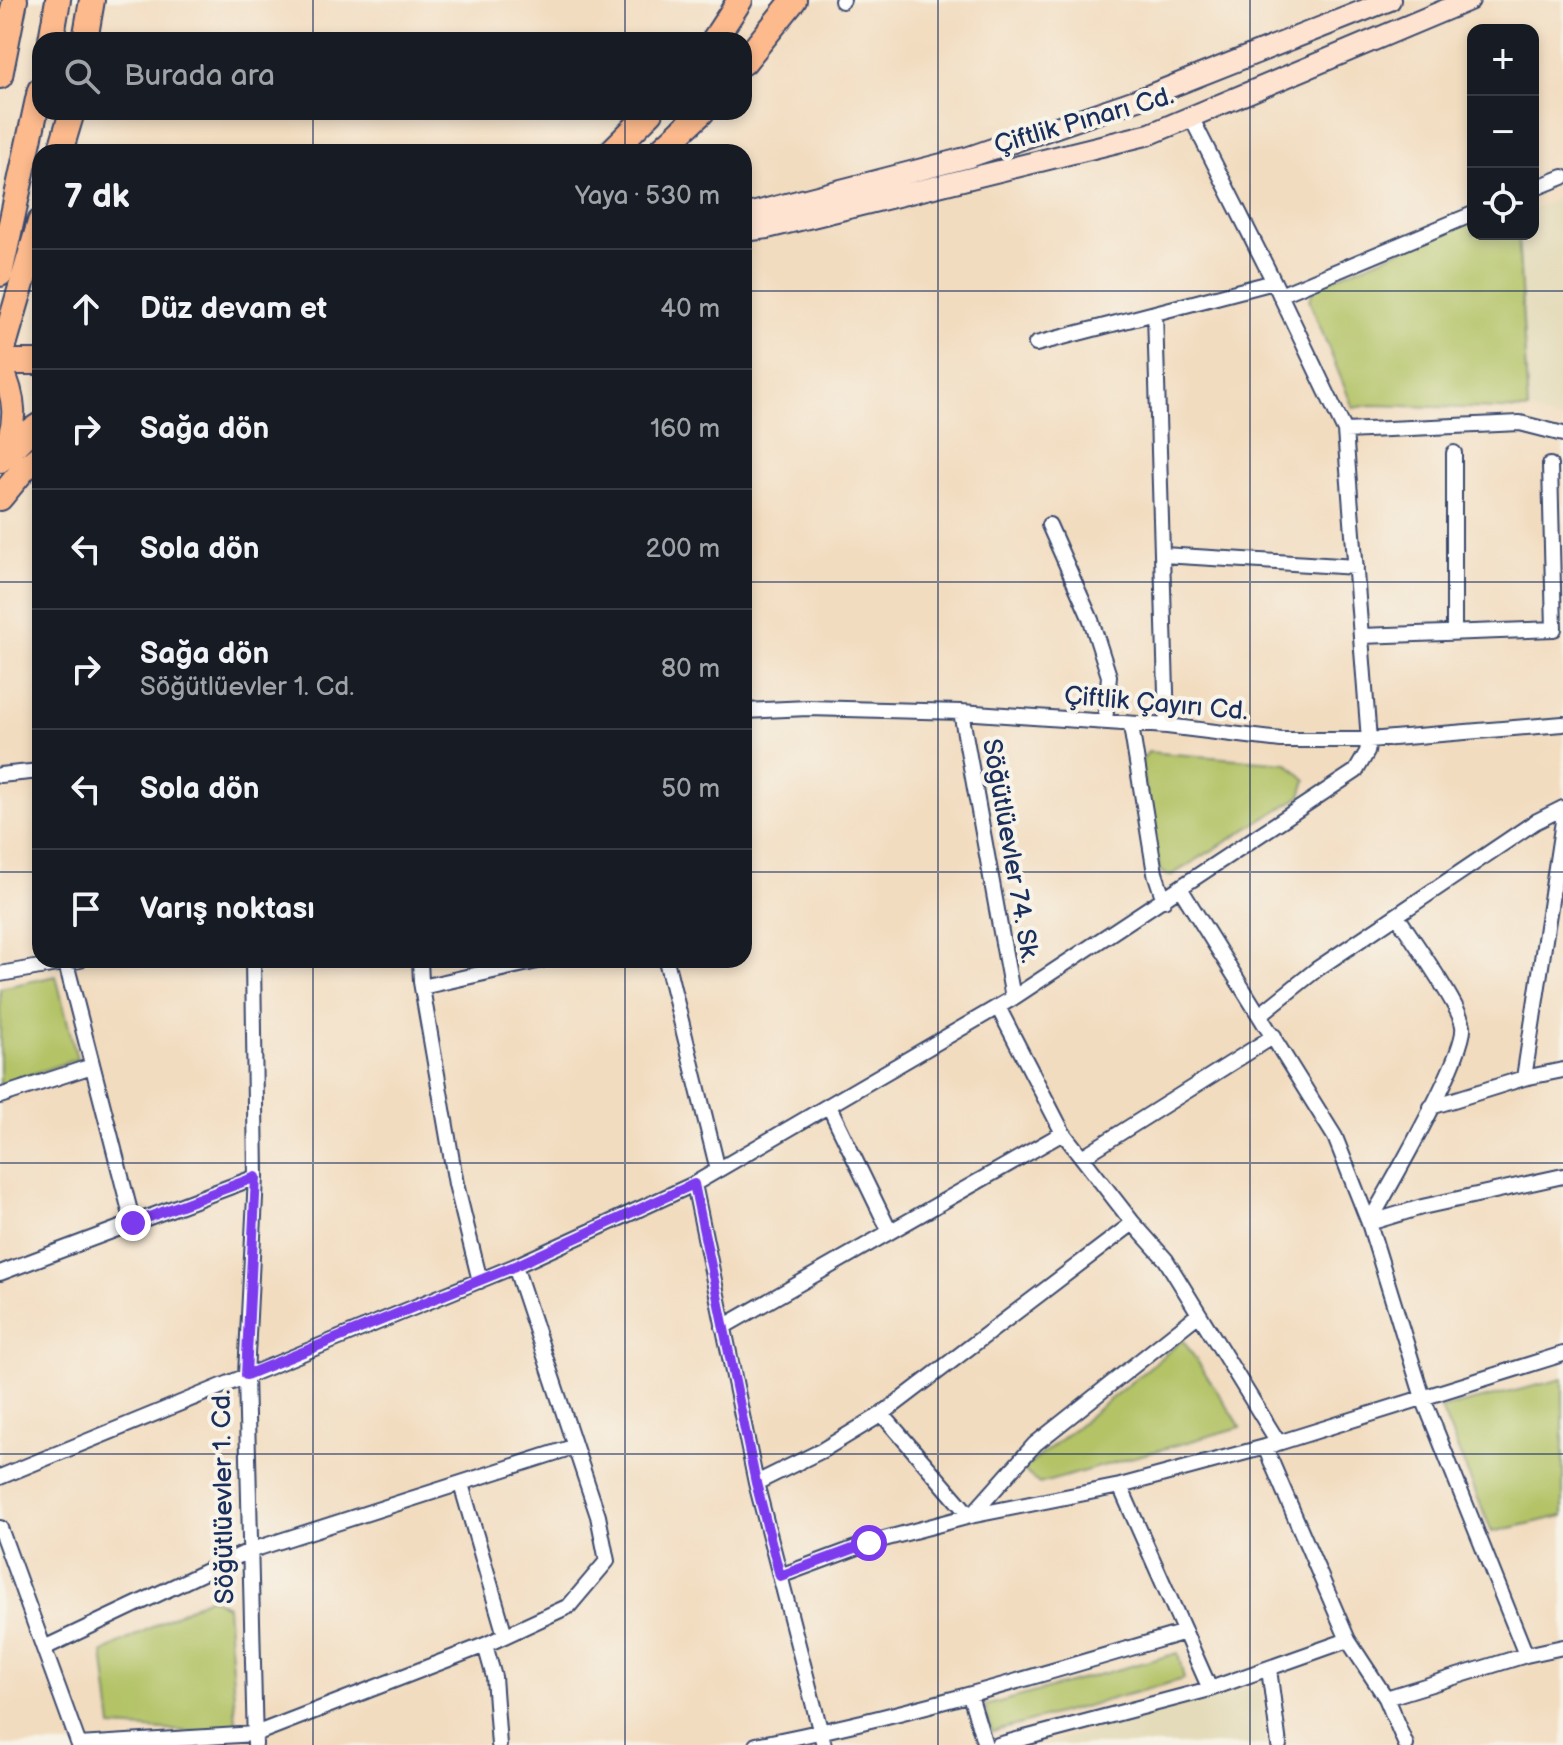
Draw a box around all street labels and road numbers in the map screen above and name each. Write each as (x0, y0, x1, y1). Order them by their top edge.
street label: Çiftlik Pınarı Cd. (991, 81, 1177, 161)
street label: Çiftlik Çayırı Cd. (1063, 681, 1249, 727)
street label: Söğütlüevler 74. Sk. (975, 736, 1045, 966)
street label: Söğütlüevler 1. Cd. (207, 1390, 241, 1604)

